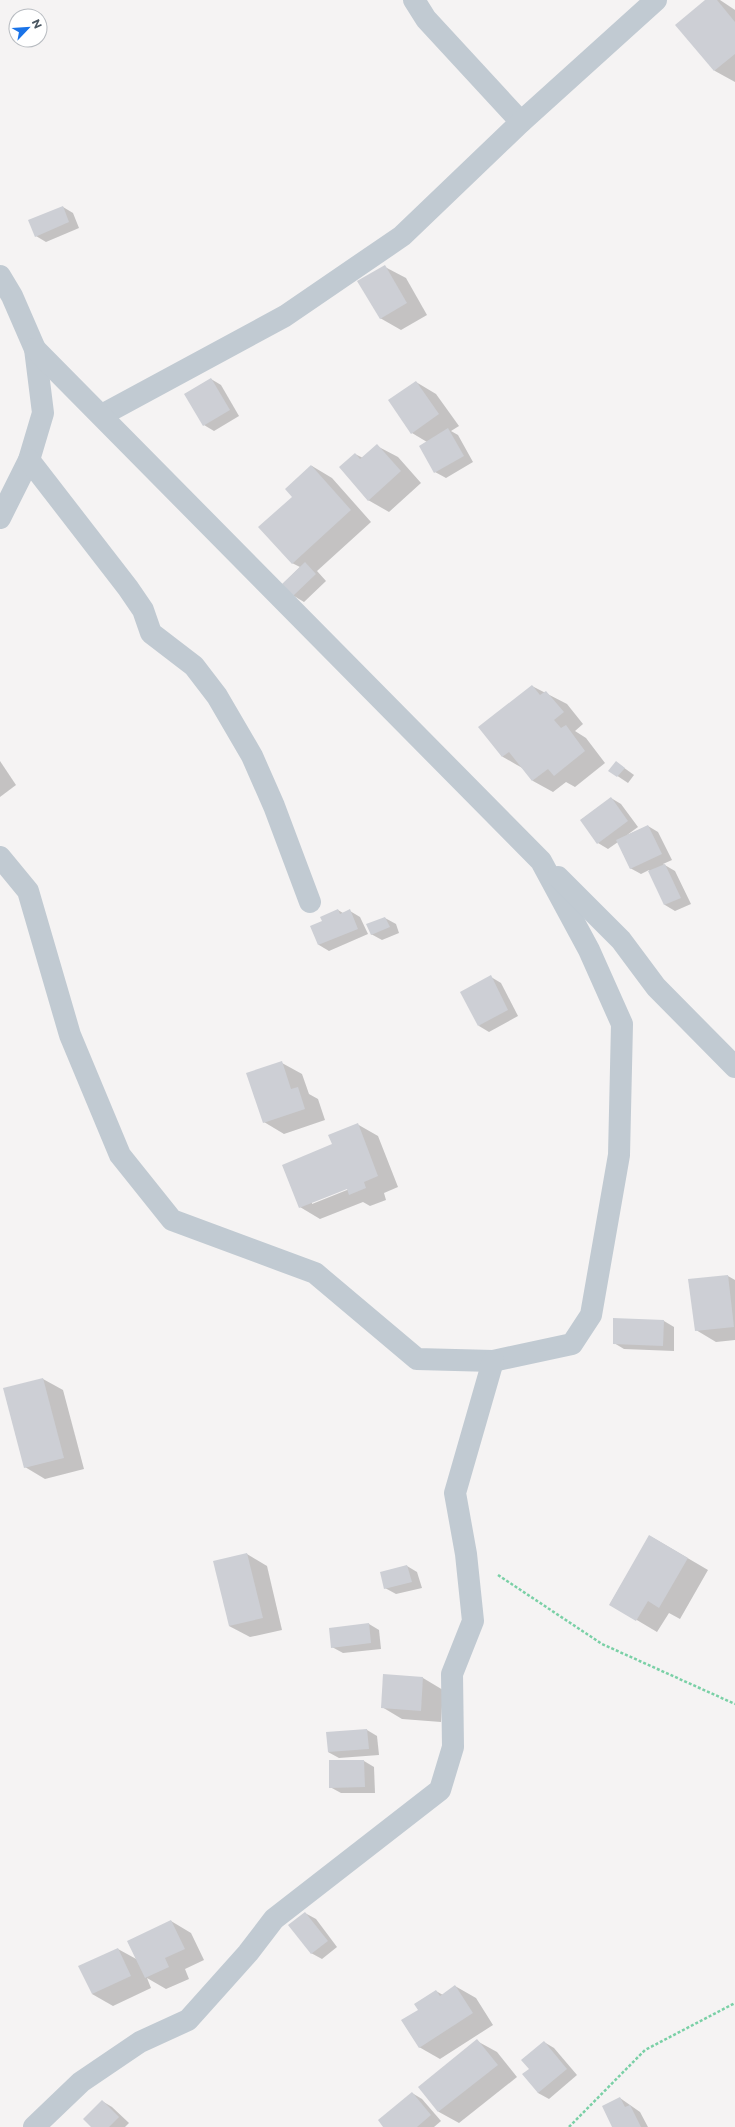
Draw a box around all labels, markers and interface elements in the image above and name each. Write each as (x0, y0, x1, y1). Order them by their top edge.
north arrow (8, 8, 48, 48)
text: N (29, 17, 45, 31)

